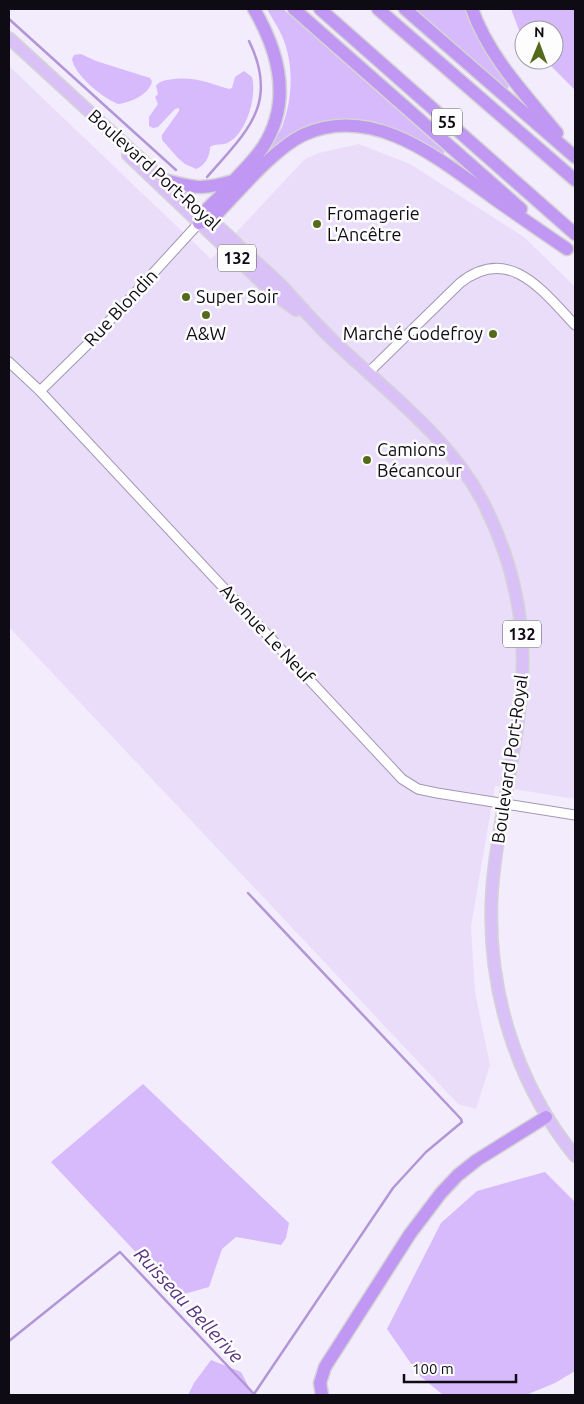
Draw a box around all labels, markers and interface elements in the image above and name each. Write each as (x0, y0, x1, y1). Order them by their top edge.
north arrow (514, 20, 564, 70)
text: N (534, 24, 545, 40)
street label: Boulevard Port-Royal (85, 105, 225, 234)
road number: 55 (432, 108, 462, 136)
place label: Fromagerie L'Ancêtre (327, 203, 420, 244)
marker: Fromagerie L'Ancêtre (311, 218, 323, 230)
road number: 132 (218, 244, 256, 272)
street label: Rue Blondin (80, 265, 161, 350)
place label: Super Soir (196, 286, 278, 306)
marker: Super Soir (180, 291, 192, 303)
marker: A&W (200, 309, 212, 321)
place label: A&W (186, 323, 226, 343)
place label: Marché Godefroy (343, 323, 483, 343)
marker: Marché Godefroy (487, 328, 499, 340)
place label: Camions Bécancour (377, 439, 462, 480)
marker: Camions Bécancour (361, 454, 373, 466)
street label: Avenue Le Neuf (217, 580, 319, 687)
road number: 132 (503, 620, 541, 648)
street label: Boulevard Port-Royal (487, 673, 531, 845)
water label: Ruisseau Bellerive (130, 1243, 248, 1367)
scale bar (404, 1352, 516, 1384)
text: 100 m (412, 1360, 454, 1377)

